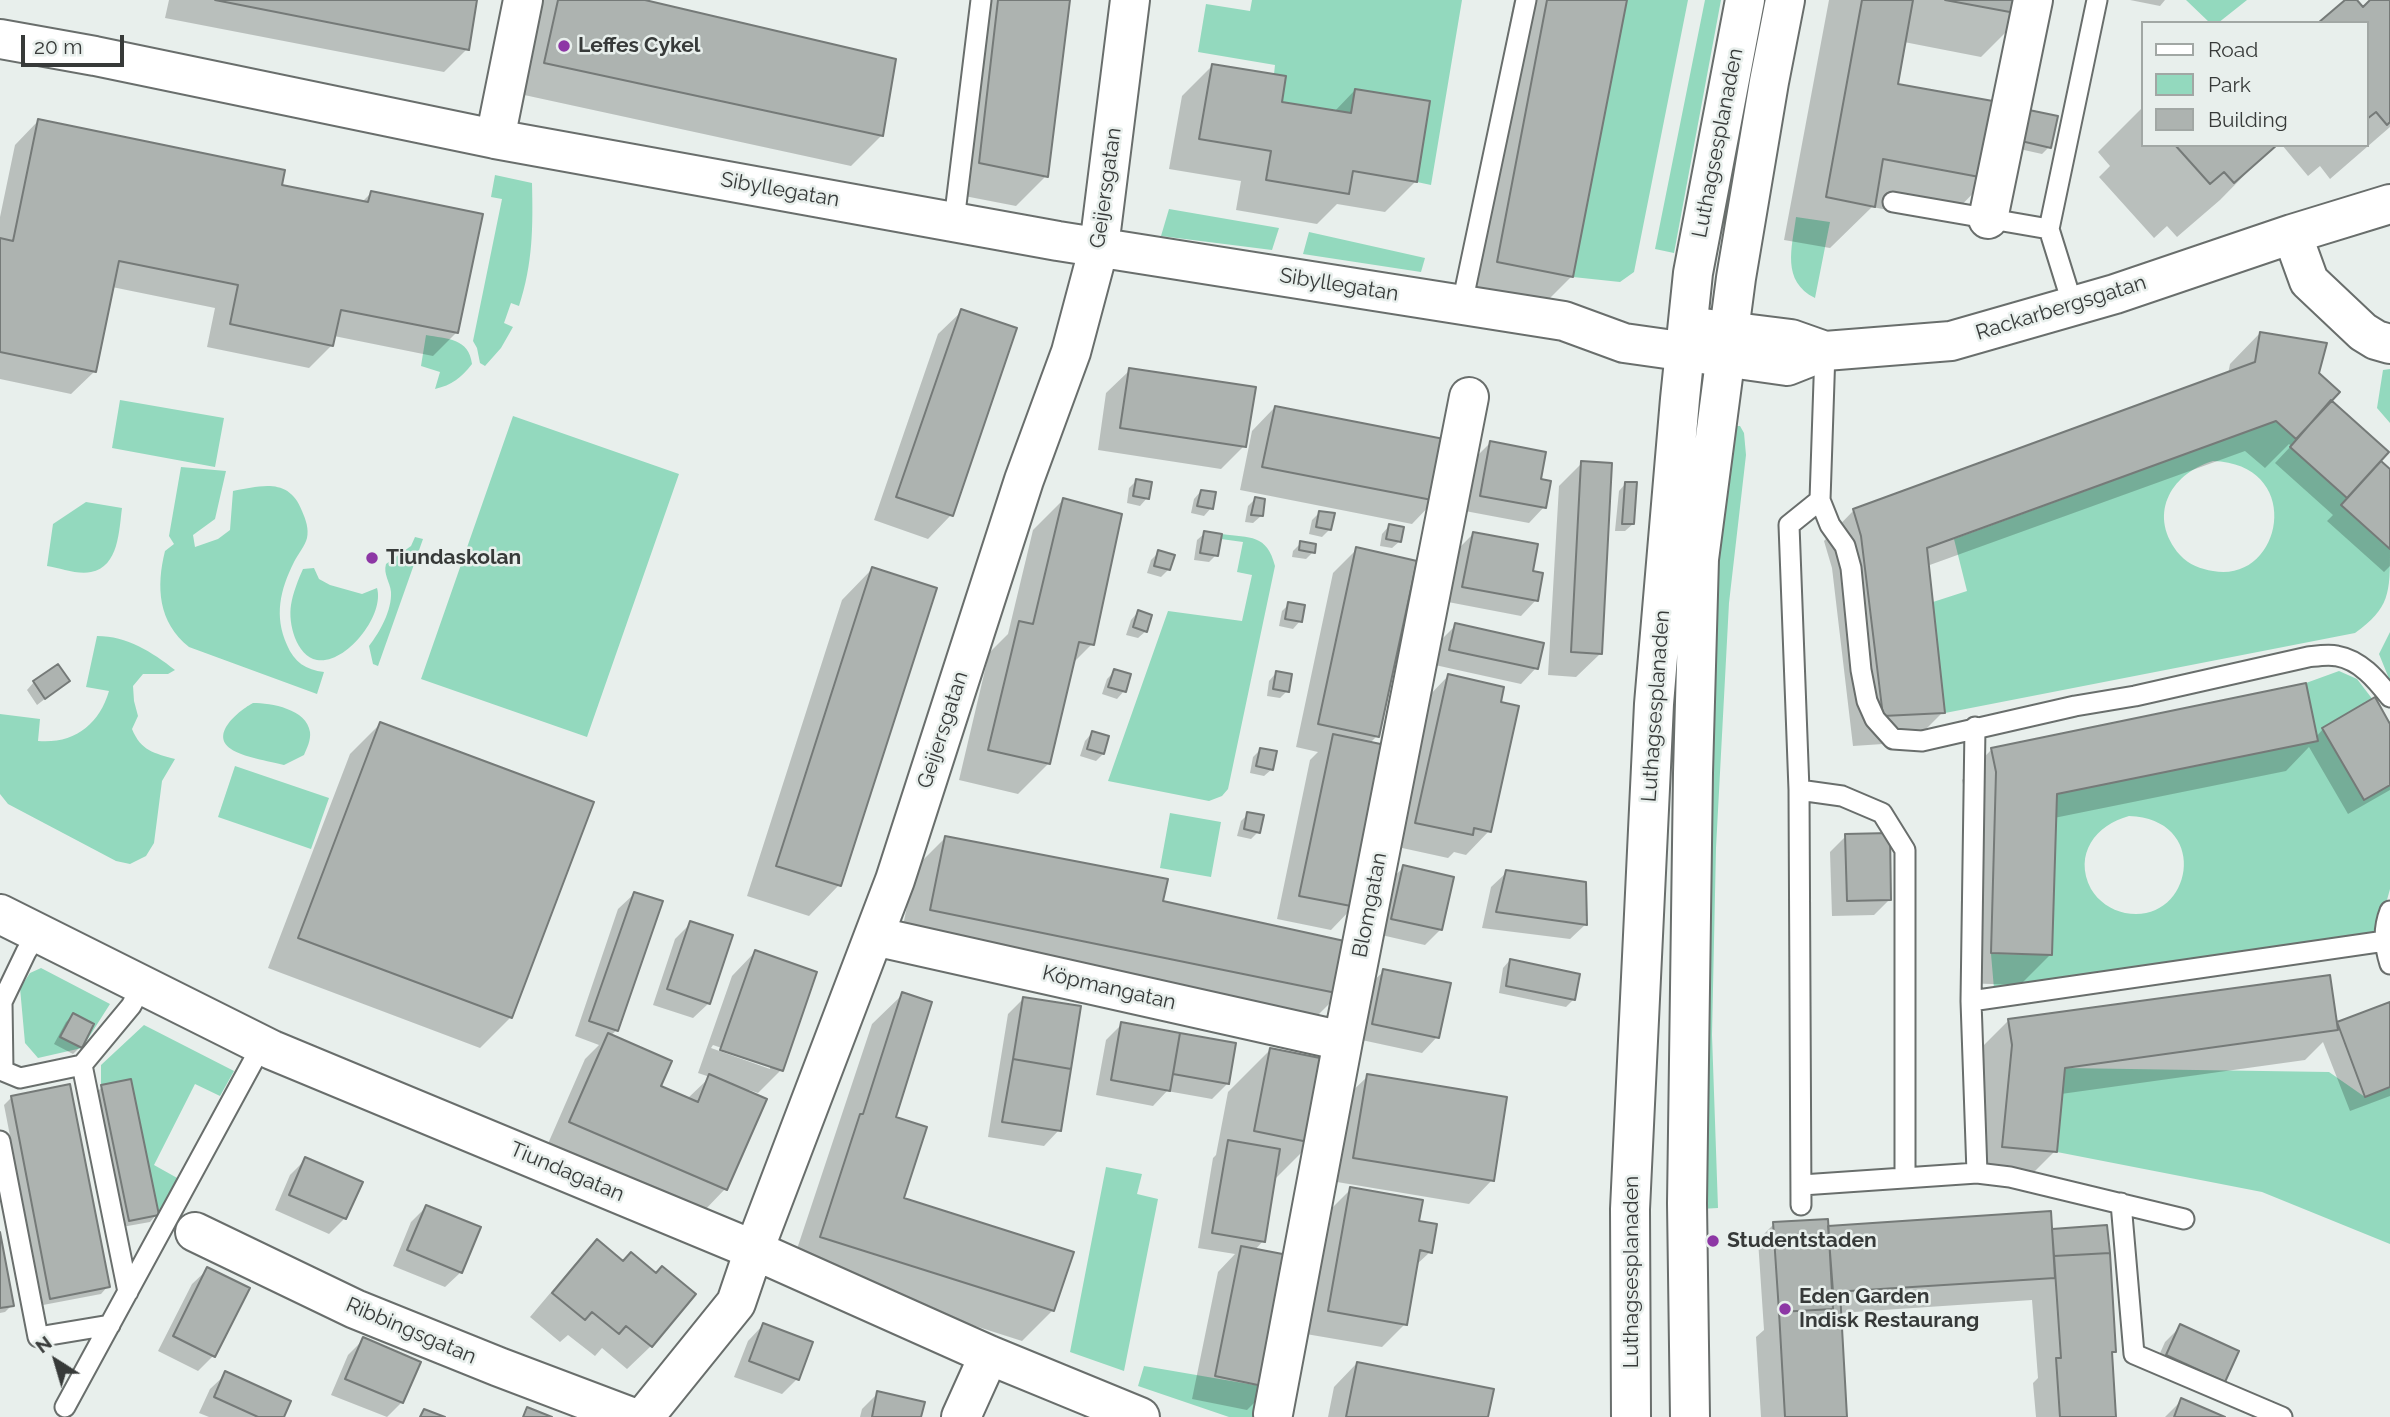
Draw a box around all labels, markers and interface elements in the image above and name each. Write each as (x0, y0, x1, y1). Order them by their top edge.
scale bar (24, 21, 128, 65)
legend (2142, 21, 2369, 147)
place label: Leffes Cykel (578, 33, 700, 59)
text: 20 m (34, 34, 82, 59)
text: Road (2208, 37, 2258, 62)
marker: Leffes Cykel (556, 38, 572, 54)
street label: Luthagsesplanaden (1687, 46, 1749, 240)
text: Park (2208, 72, 2251, 97)
text: Building (2208, 107, 2288, 132)
street label: Geijersgatan (1085, 126, 1127, 250)
street label: Sibyllegatan (719, 167, 841, 213)
street label: Sibyllegatan (1278, 263, 1400, 307)
street label: Rackarbergsgatan (1973, 270, 2149, 346)
place label: Tiundaskolan (386, 545, 521, 571)
marker: Tiundaskolan (364, 550, 380, 566)
street label: Luthagsesplanaden (1637, 609, 1675, 803)
street label: Geijersgatan (912, 668, 974, 792)
street label: Blomgatan (1347, 850, 1393, 960)
street label: Köpmangatan (1040, 960, 1178, 1016)
street label: Tiundagatan (506, 1137, 628, 1207)
street label: Luthagsesplanaden (1619, 1176, 1645, 1368)
place label: Studentstaden (1727, 1228, 1877, 1254)
marker: Studentstaden (1705, 1233, 1721, 1249)
place label: Eden Garden Indisk Restaurang (1799, 1284, 1979, 1334)
street label: Ribbingsgatan (342, 1292, 480, 1370)
marker: Eden Garden Indisk Restaurang (1777, 1301, 1793, 1317)
north arrow (21, 1326, 91, 1396)
text: N (31, 1331, 56, 1357)

